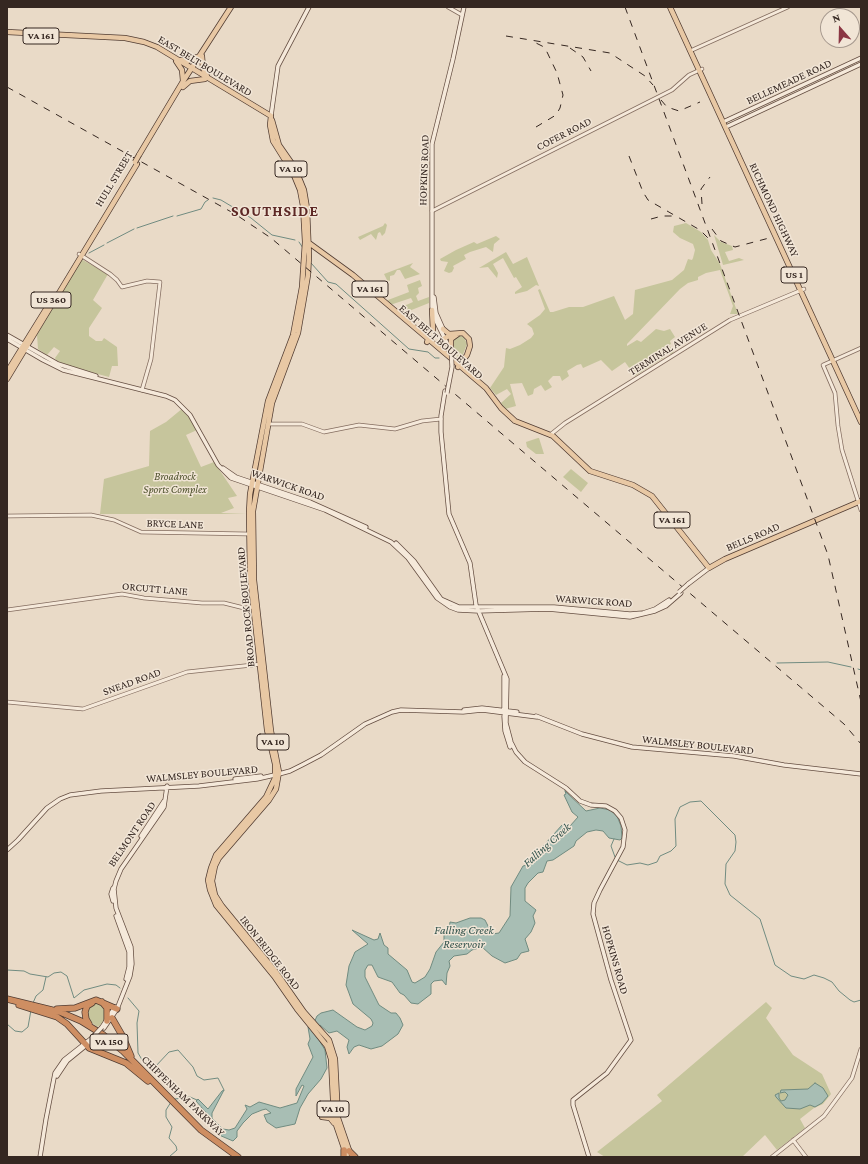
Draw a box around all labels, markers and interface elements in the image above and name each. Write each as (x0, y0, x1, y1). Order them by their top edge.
north arrow (820, 8, 860, 48)
text: N (831, 11, 842, 25)
road number: VA 161 (23, 28, 59, 44)
street label: EAST BELT BOULEVARD (156, 33, 254, 99)
street label: BELLEMEADE ROAD (744, 56, 834, 108)
street label: COFER ROAD (534, 114, 594, 154)
street label: HOPKINS ROAD (416, 134, 432, 206)
street label: HULL STREET (92, 149, 136, 209)
road number: VA 10 (275, 161, 307, 177)
street label: RICHMOND HIGHWAY (746, 161, 802, 259)
district label: SOUTHSIDE (231, 202, 319, 220)
road number: US 1 (781, 267, 807, 283)
road number: VA 161 (352, 281, 388, 297)
road number: US 360 (31, 292, 71, 308)
street label: EAST BELT BOULEVARD (396, 302, 486, 382)
street label: TERMINAL AVENUE (626, 320, 710, 378)
street label: WARWICK ROAD (249, 466, 327, 504)
park label: Broadrock Sports Complex (143, 470, 207, 496)
road number: VA 161 (654, 512, 690, 528)
street label: BRYCE LANE (146, 516, 204, 532)
street label: BELLS ROAD (724, 520, 782, 554)
street label: BROAD ROCK BOULEVARD (234, 546, 258, 668)
street label: ORCUTT LANE (122, 580, 188, 598)
street label: WARWICK ROAD (555, 592, 633, 610)
street label: SNEAD ROAD (101, 665, 163, 699)
street label: WALMSLEY BOULEVARD (642, 733, 754, 757)
road number: VA 10 (257, 734, 289, 750)
street label: WALMSLEY BOULEVARD (146, 763, 258, 785)
street label: BELMONT ROAD (105, 799, 159, 869)
water label: Falling Creek (520, 820, 574, 870)
street label: IRON BRIDGE ROAD (237, 913, 303, 993)
water label: Falling Creek Reservoir (434, 923, 494, 951)
street label: HOPKINS ROAD (599, 924, 631, 996)
road number: VA 150 (90, 1034, 128, 1050)
street label: CHIPPENHAM PARKWAY (139, 1053, 227, 1139)
road number: VA 10 (317, 1101, 349, 1117)

